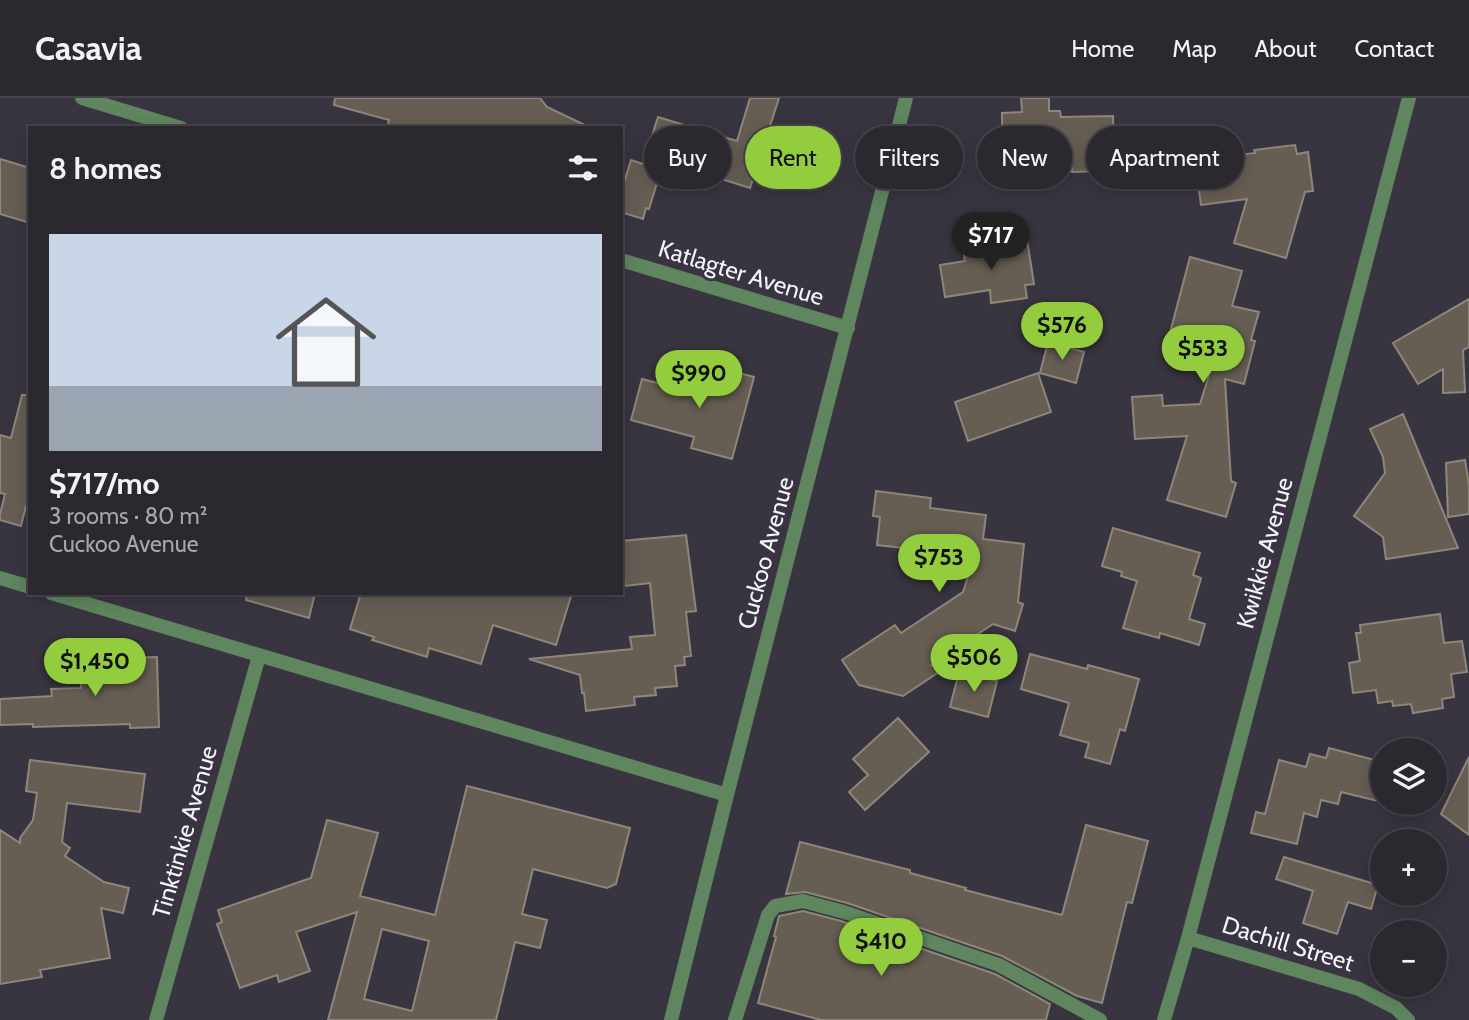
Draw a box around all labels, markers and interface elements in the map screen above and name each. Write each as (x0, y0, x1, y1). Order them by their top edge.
text: Casavia (35, 28, 142, 68)
text: Home (1071, 34, 1134, 63)
text: Map (1172, 34, 1217, 63)
text: About (1255, 34, 1317, 63)
text: Contact (1355, 34, 1434, 63)
chip: Buy (644, 126, 731, 189)
chip: Rent (745, 126, 841, 189)
chip: Filters (855, 126, 963, 189)
chip: New (977, 126, 1072, 189)
chip: Apartment (1086, 126, 1244, 189)
icon: filters (564, 149, 602, 187)
text: 8 homes (49, 150, 162, 187)
pin: $717 (950, 212, 1032, 272)
text: $717 (968, 221, 1014, 249)
street label: Katlagter Avenue (655, 234, 827, 311)
icon: home (263, 279, 389, 405)
pin: $576 (1021, 302, 1103, 362)
text: $576 (1037, 311, 1087, 339)
pin: $533 (1162, 326, 1244, 385)
text: $533 (1178, 334, 1228, 362)
pin: $990 (658, 350, 740, 410)
text: $990 (671, 359, 727, 387)
text: $717/mo (49, 465, 160, 502)
street label: Cuckoo Avenue (731, 474, 800, 632)
street label: Kwikkie Avenue (1230, 474, 1299, 632)
text: 3 rooms · 80 m² (49, 502, 207, 530)
text: Cuckoo Avenue (49, 530, 199, 558)
pin: $753 (898, 534, 980, 594)
text: $753 (914, 543, 964, 571)
pin: $506 (933, 634, 1015, 694)
pin: $1,450 (38, 638, 152, 698)
text: $506 (947, 643, 1001, 671)
text: $1,450 (60, 647, 130, 675)
map controls (1370, 738, 1447, 997)
button: layers (1370, 738, 1447, 815)
street label: Tinktinkie Avenue (146, 742, 223, 921)
button: + (1370, 829, 1447, 906)
street label: Dachill Street (1219, 910, 1358, 977)
pin: $410 (840, 918, 922, 978)
button: − (1370, 920, 1447, 997)
text: $410 (855, 927, 907, 955)

